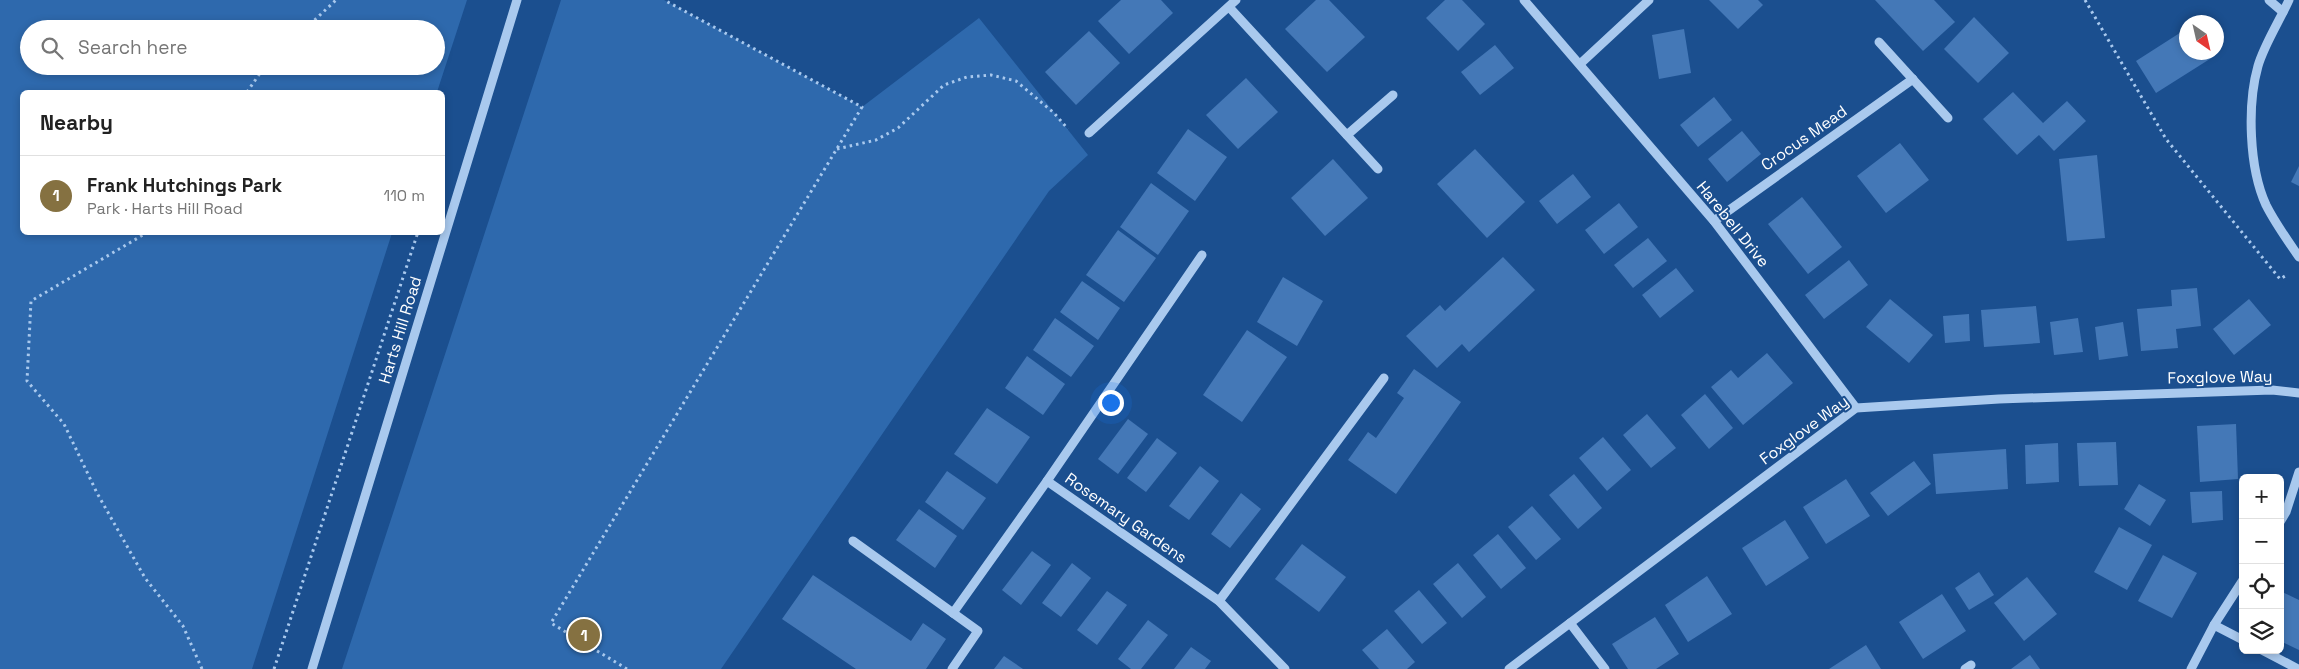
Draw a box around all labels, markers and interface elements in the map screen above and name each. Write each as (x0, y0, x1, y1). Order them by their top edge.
north arrow (2179, 15, 2224, 60)
search box (20, 20, 445, 75)
icon: search (38, 34, 66, 62)
text: Search here (78, 35, 188, 60)
street label: Crocus Mead (1757, 101, 1851, 175)
text: Nearby (40, 109, 113, 136)
text: Frank Hutchings Park (87, 173, 282, 198)
street label: Harebell Drive (1692, 177, 1774, 271)
text: 1 (52, 185, 60, 206)
text: 110 m (383, 185, 425, 206)
text: Park · Harts Hill Road (87, 198, 243, 219)
street label: Harts Hill Road (374, 274, 426, 386)
street label: Foxglove Way (2167, 366, 2273, 388)
your location (1098, 390, 1124, 416)
street label: Foxglove Way (1755, 391, 1853, 469)
street label: Rosemary Gardens (1061, 468, 1191, 568)
map controls (2239, 474, 2284, 654)
button: + (2239, 474, 2284, 519)
button: − (2239, 519, 2284, 564)
button: locate (2239, 564, 2284, 609)
button: layers (2239, 609, 2284, 654)
pin: 1 (568, 616, 600, 654)

